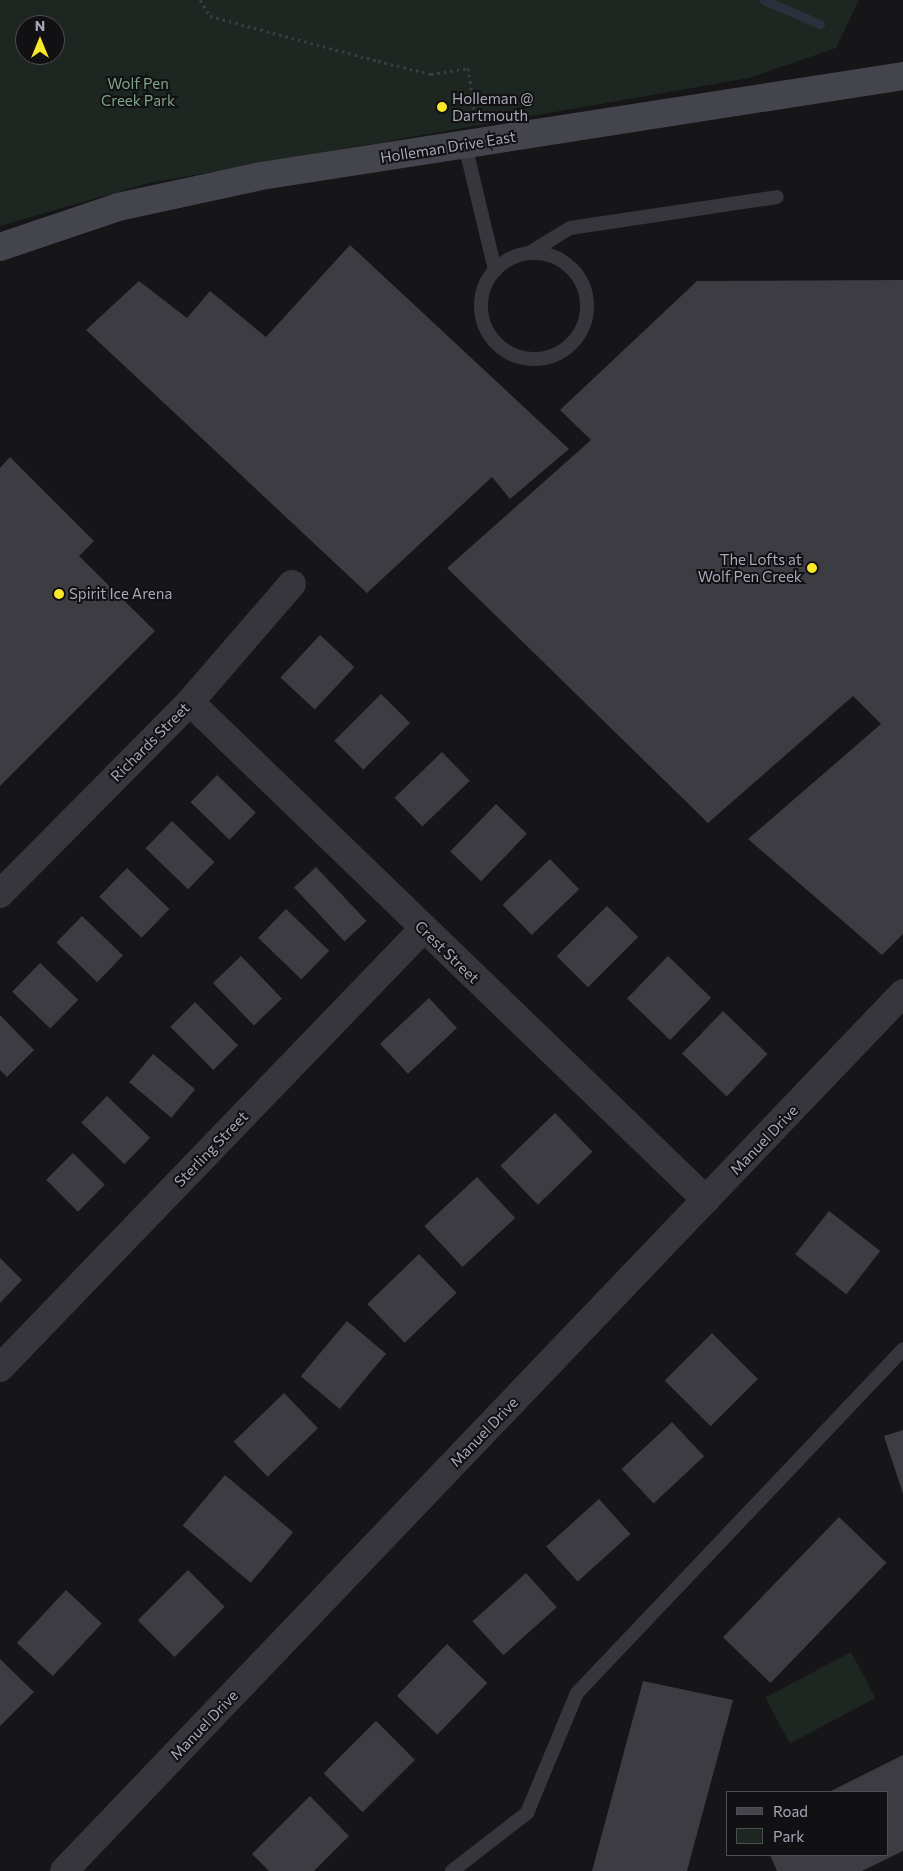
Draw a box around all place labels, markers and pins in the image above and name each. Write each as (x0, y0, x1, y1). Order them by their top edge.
place label: Holleman @ Dartmouth (452, 89, 533, 124)
marker: Holleman @ Dartmouth (436, 101, 448, 113)
place label: The Lofts at Wolf Pen Creek (698, 550, 802, 585)
marker: The Lofts at Wolf Pen Creek (806, 562, 818, 574)
place label: Spirit Ice Arena (69, 585, 172, 603)
marker: Spirit Ice Arena (53, 588, 65, 600)

